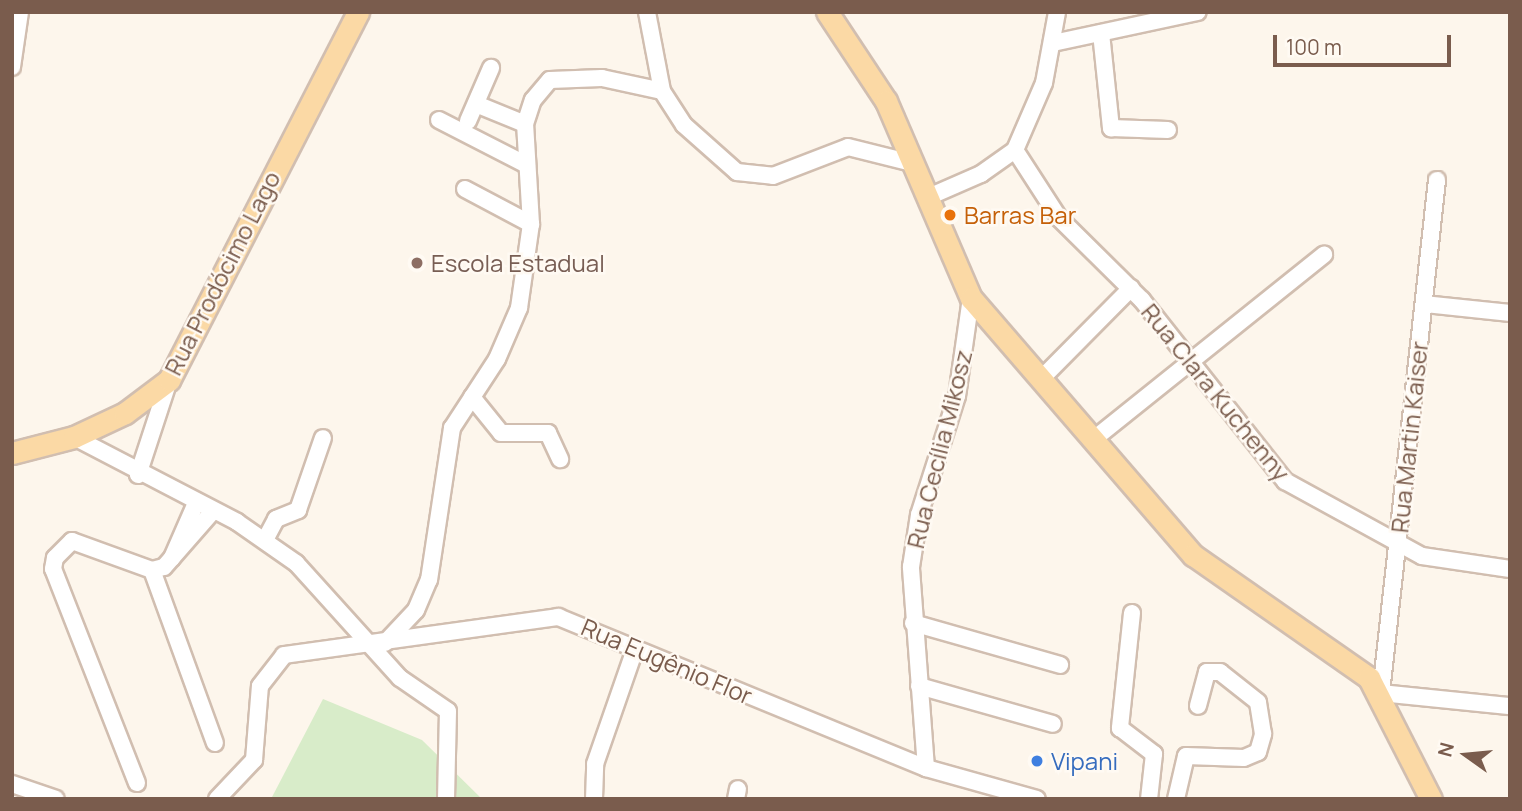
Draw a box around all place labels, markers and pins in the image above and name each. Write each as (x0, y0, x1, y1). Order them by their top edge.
place label: Barras Bar (964, 201, 1076, 229)
marker: Barras Bar (942, 207, 958, 223)
place label: Escola Estadual (431, 249, 605, 277)
marker: Escola Estadual (409, 255, 425, 271)
place label: Vipani (1051, 747, 1118, 775)
marker: Vipani (1029, 753, 1045, 769)

